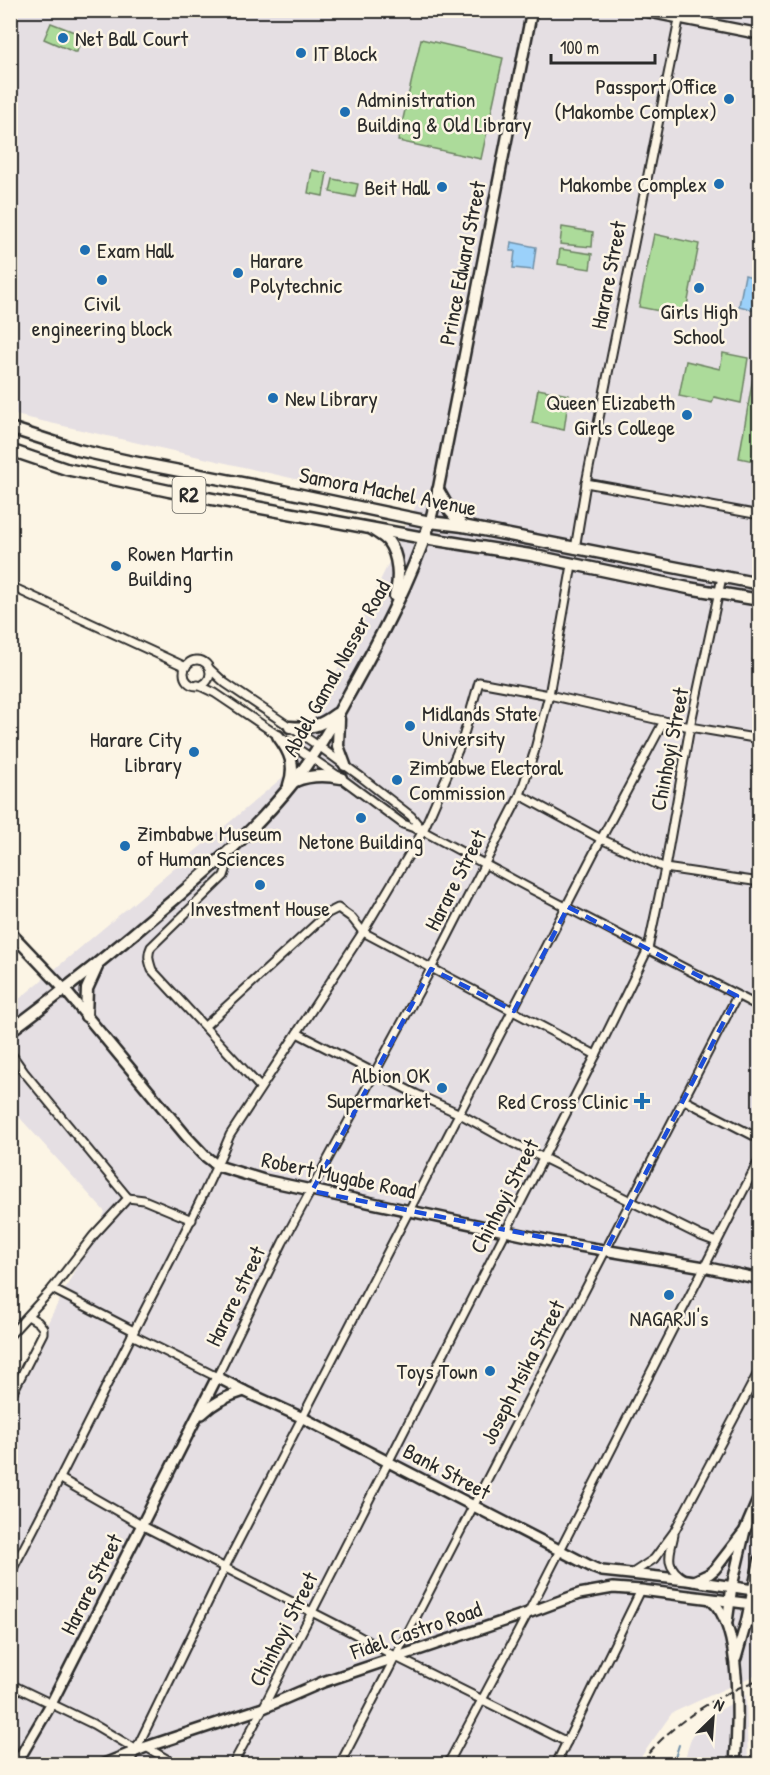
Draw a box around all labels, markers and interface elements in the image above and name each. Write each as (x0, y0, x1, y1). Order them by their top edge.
place label: Net Ball Court (75, 23, 189, 53)
scale bar (551, 27, 654, 65)
marker: Net Ball Court (56, 31, 70, 45)
text: 100 m (560, 35, 599, 60)
place label: IT Block (313, 38, 377, 68)
marker: IT Block (294, 46, 308, 60)
place label: Passport Office (Makombe Complex) (554, 71, 717, 126)
place label: Administration Building & Old Library (357, 84, 532, 139)
marker: Passport Office (Makombe Complex) (722, 92, 736, 106)
marker: Administration Building & Old Library (338, 105, 352, 119)
place label: Makombe Complex (560, 169, 707, 199)
place label: Beit Hall (364, 172, 431, 202)
marker: Makombe Complex (712, 177, 726, 191)
street label: Prince Edward Street (431, 178, 493, 348)
marker: Beit Hall (435, 180, 449, 194)
street label: Harare Street (583, 218, 633, 332)
place label: Exam Hall (97, 235, 174, 265)
marker: Exam Hall (78, 243, 92, 257)
place label: Harare Polytechnic (250, 245, 343, 300)
marker: Harare Polytechnic (231, 266, 245, 280)
marker: Civil engineering block (95, 273, 109, 287)
marker: Girls High School (692, 281, 706, 295)
place label: Civil engineering block (32, 288, 172, 343)
place label: Girls High School (660, 296, 738, 351)
place label: New Library (285, 383, 378, 413)
place label: Queen Elizabeth Girls College (546, 387, 675, 442)
marker: New Library (266, 391, 280, 405)
marker: Queen Elizabeth Girls College (680, 408, 694, 422)
street label: Samora Machel Avenue (297, 459, 479, 523)
road number: R2 (172, 477, 206, 513)
place label: Rowen Martin Building (128, 538, 233, 593)
marker: Rowen Martin Building (109, 559, 123, 573)
street label: Abdel Gamal Nasser Road (275, 574, 397, 762)
street label: Chinhoyi Street (642, 684, 696, 813)
place label: Midlands State University (422, 698, 538, 753)
marker: Midlands State University (403, 719, 417, 733)
place label: Harare City Library (90, 724, 182, 779)
marker: Harare City Library (187, 745, 201, 759)
place label: Zimbabwe Electoral Commission (409, 752, 563, 807)
marker: Zimbabwe Electoral Commission (390, 773, 404, 787)
marker: Netone Building (354, 811, 368, 825)
place label: Zimbabwe Museum of Human Sciences (137, 818, 285, 873)
street label: Harare Street (417, 824, 493, 936)
place label: Netone Building (299, 826, 423, 856)
marker: Zimbabwe Museum of Human Sciences (118, 839, 132, 853)
marker: Investment House (253, 878, 267, 892)
place label: Investment House (190, 893, 330, 923)
place label: Albion OK Supermarket (327, 1060, 430, 1115)
marker: Albion OK Supermarket (435, 1081, 449, 1095)
place label: Red Cross Clinic (498, 1086, 628, 1116)
marker: Red Cross Clinic (633, 1092, 651, 1110)
street label: Chinhoyi Street (462, 1133, 546, 1258)
street label: Robert Mugabe Road (259, 1144, 419, 1206)
street label: Harare street (198, 1241, 272, 1351)
marker: NAGARJI's (662, 1288, 676, 1302)
street label: Joseph Msika Street (473, 1294, 572, 1449)
place label: NAGARJI's (629, 1303, 709, 1333)
place label: Toys Town (397, 1356, 478, 1386)
marker: Toys Town (483, 1364, 497, 1378)
street label: Bank Street (398, 1435, 496, 1507)
street label: Harare Street (53, 1528, 129, 1640)
street label: Chinhoyi Street (241, 1566, 325, 1691)
street label: Fidel Castro Road (346, 1593, 486, 1667)
north arrow (683, 1688, 743, 1748)
text: N (711, 1693, 728, 1716)

